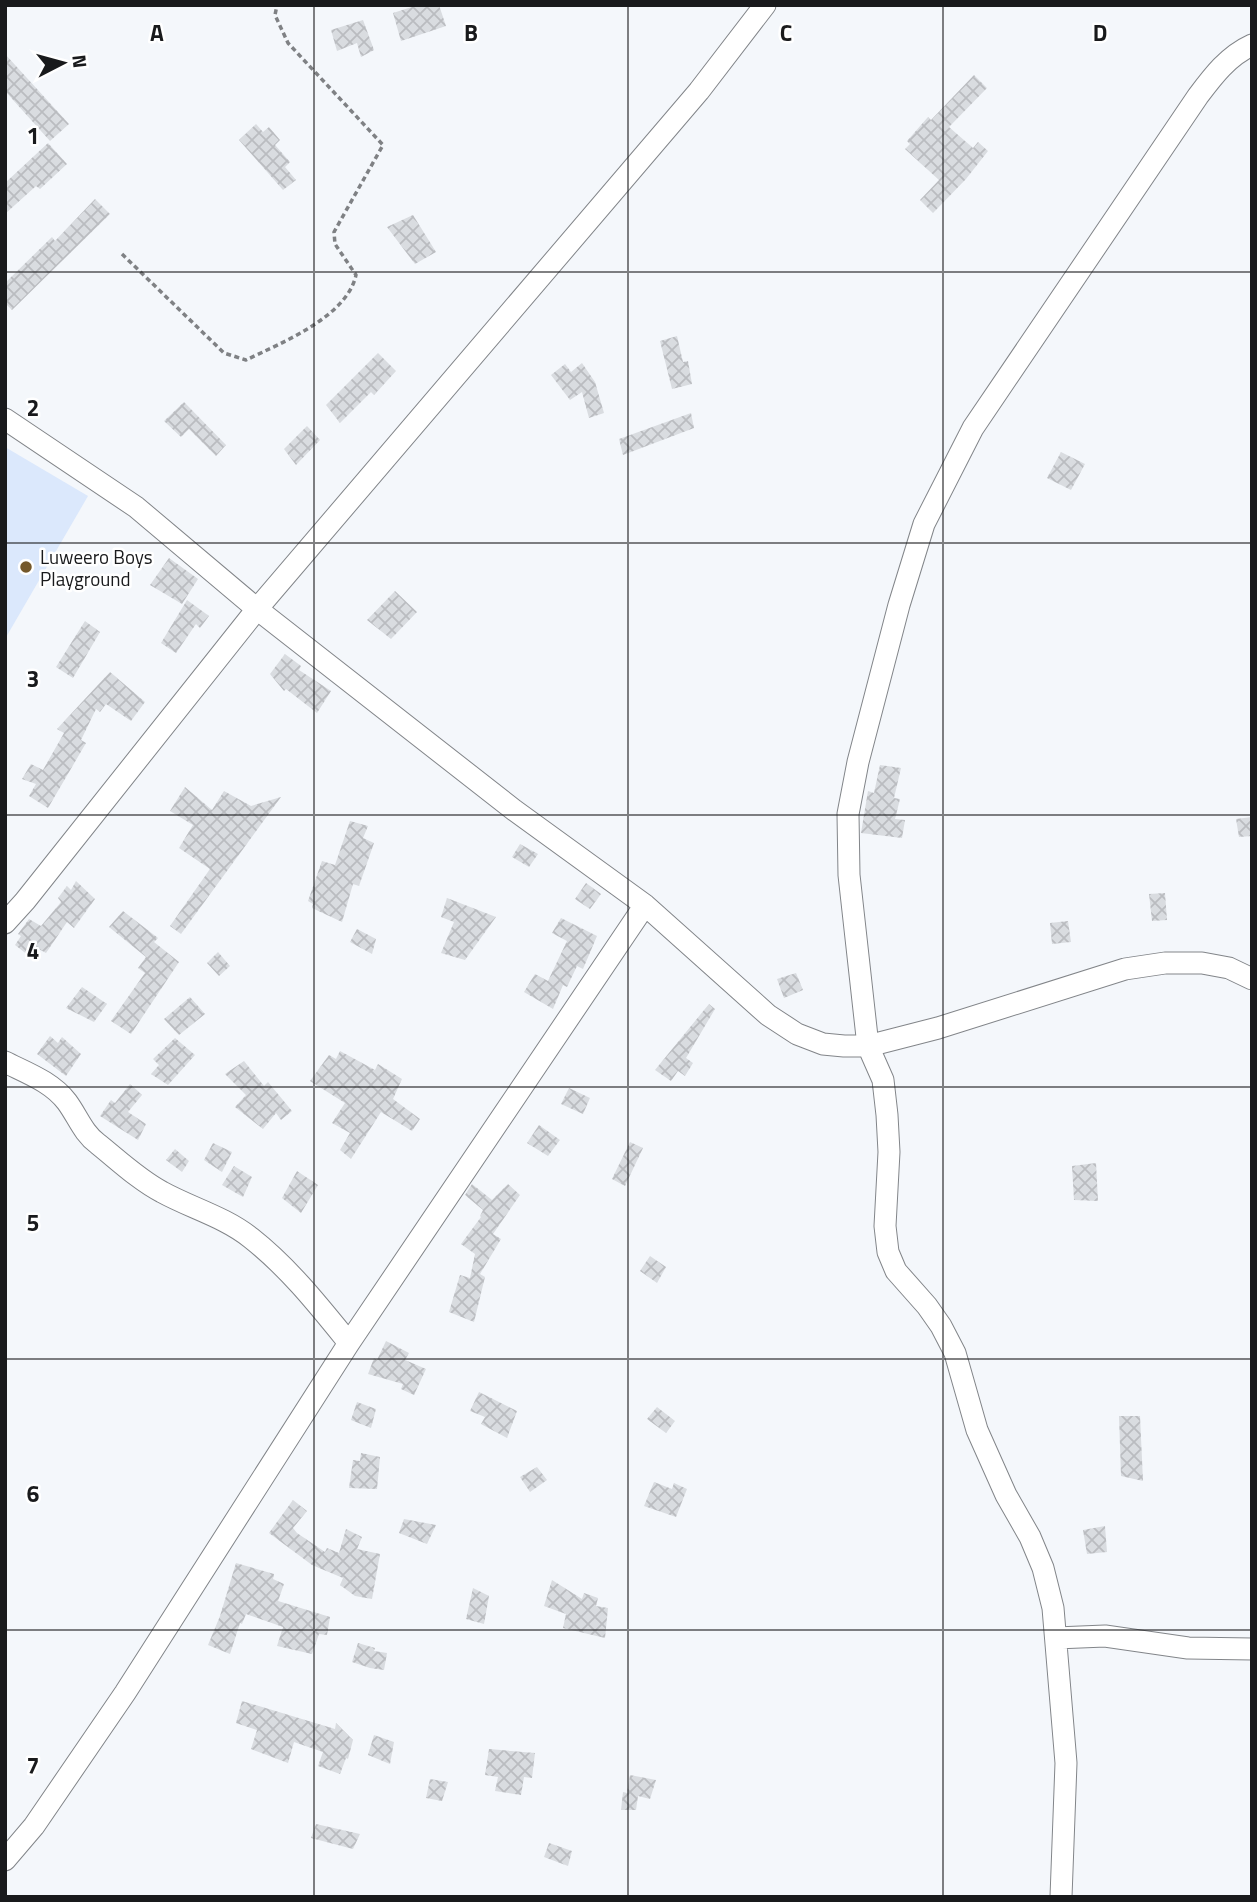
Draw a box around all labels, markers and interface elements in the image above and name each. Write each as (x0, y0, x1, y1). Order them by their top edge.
text: A (150, 15, 164, 50)
text: B (464, 15, 478, 50)
text: C (780, 15, 792, 50)
text: D (1093, 15, 1107, 50)
north arrow (28, 28, 98, 98)
text: N (65, 53, 96, 69)
text: 1 (27, 118, 39, 153)
text: 2 (27, 390, 39, 425)
place label: Luweero Boys Playground (40, 542, 153, 593)
marker: Luweero Boys Playground (18, 559, 34, 575)
text: 3 (27, 661, 39, 696)
text: 4 (27, 933, 39, 968)
text: 5 (27, 1205, 39, 1240)
text: 6 (27, 1476, 40, 1511)
text: 7 (27, 1748, 39, 1783)

